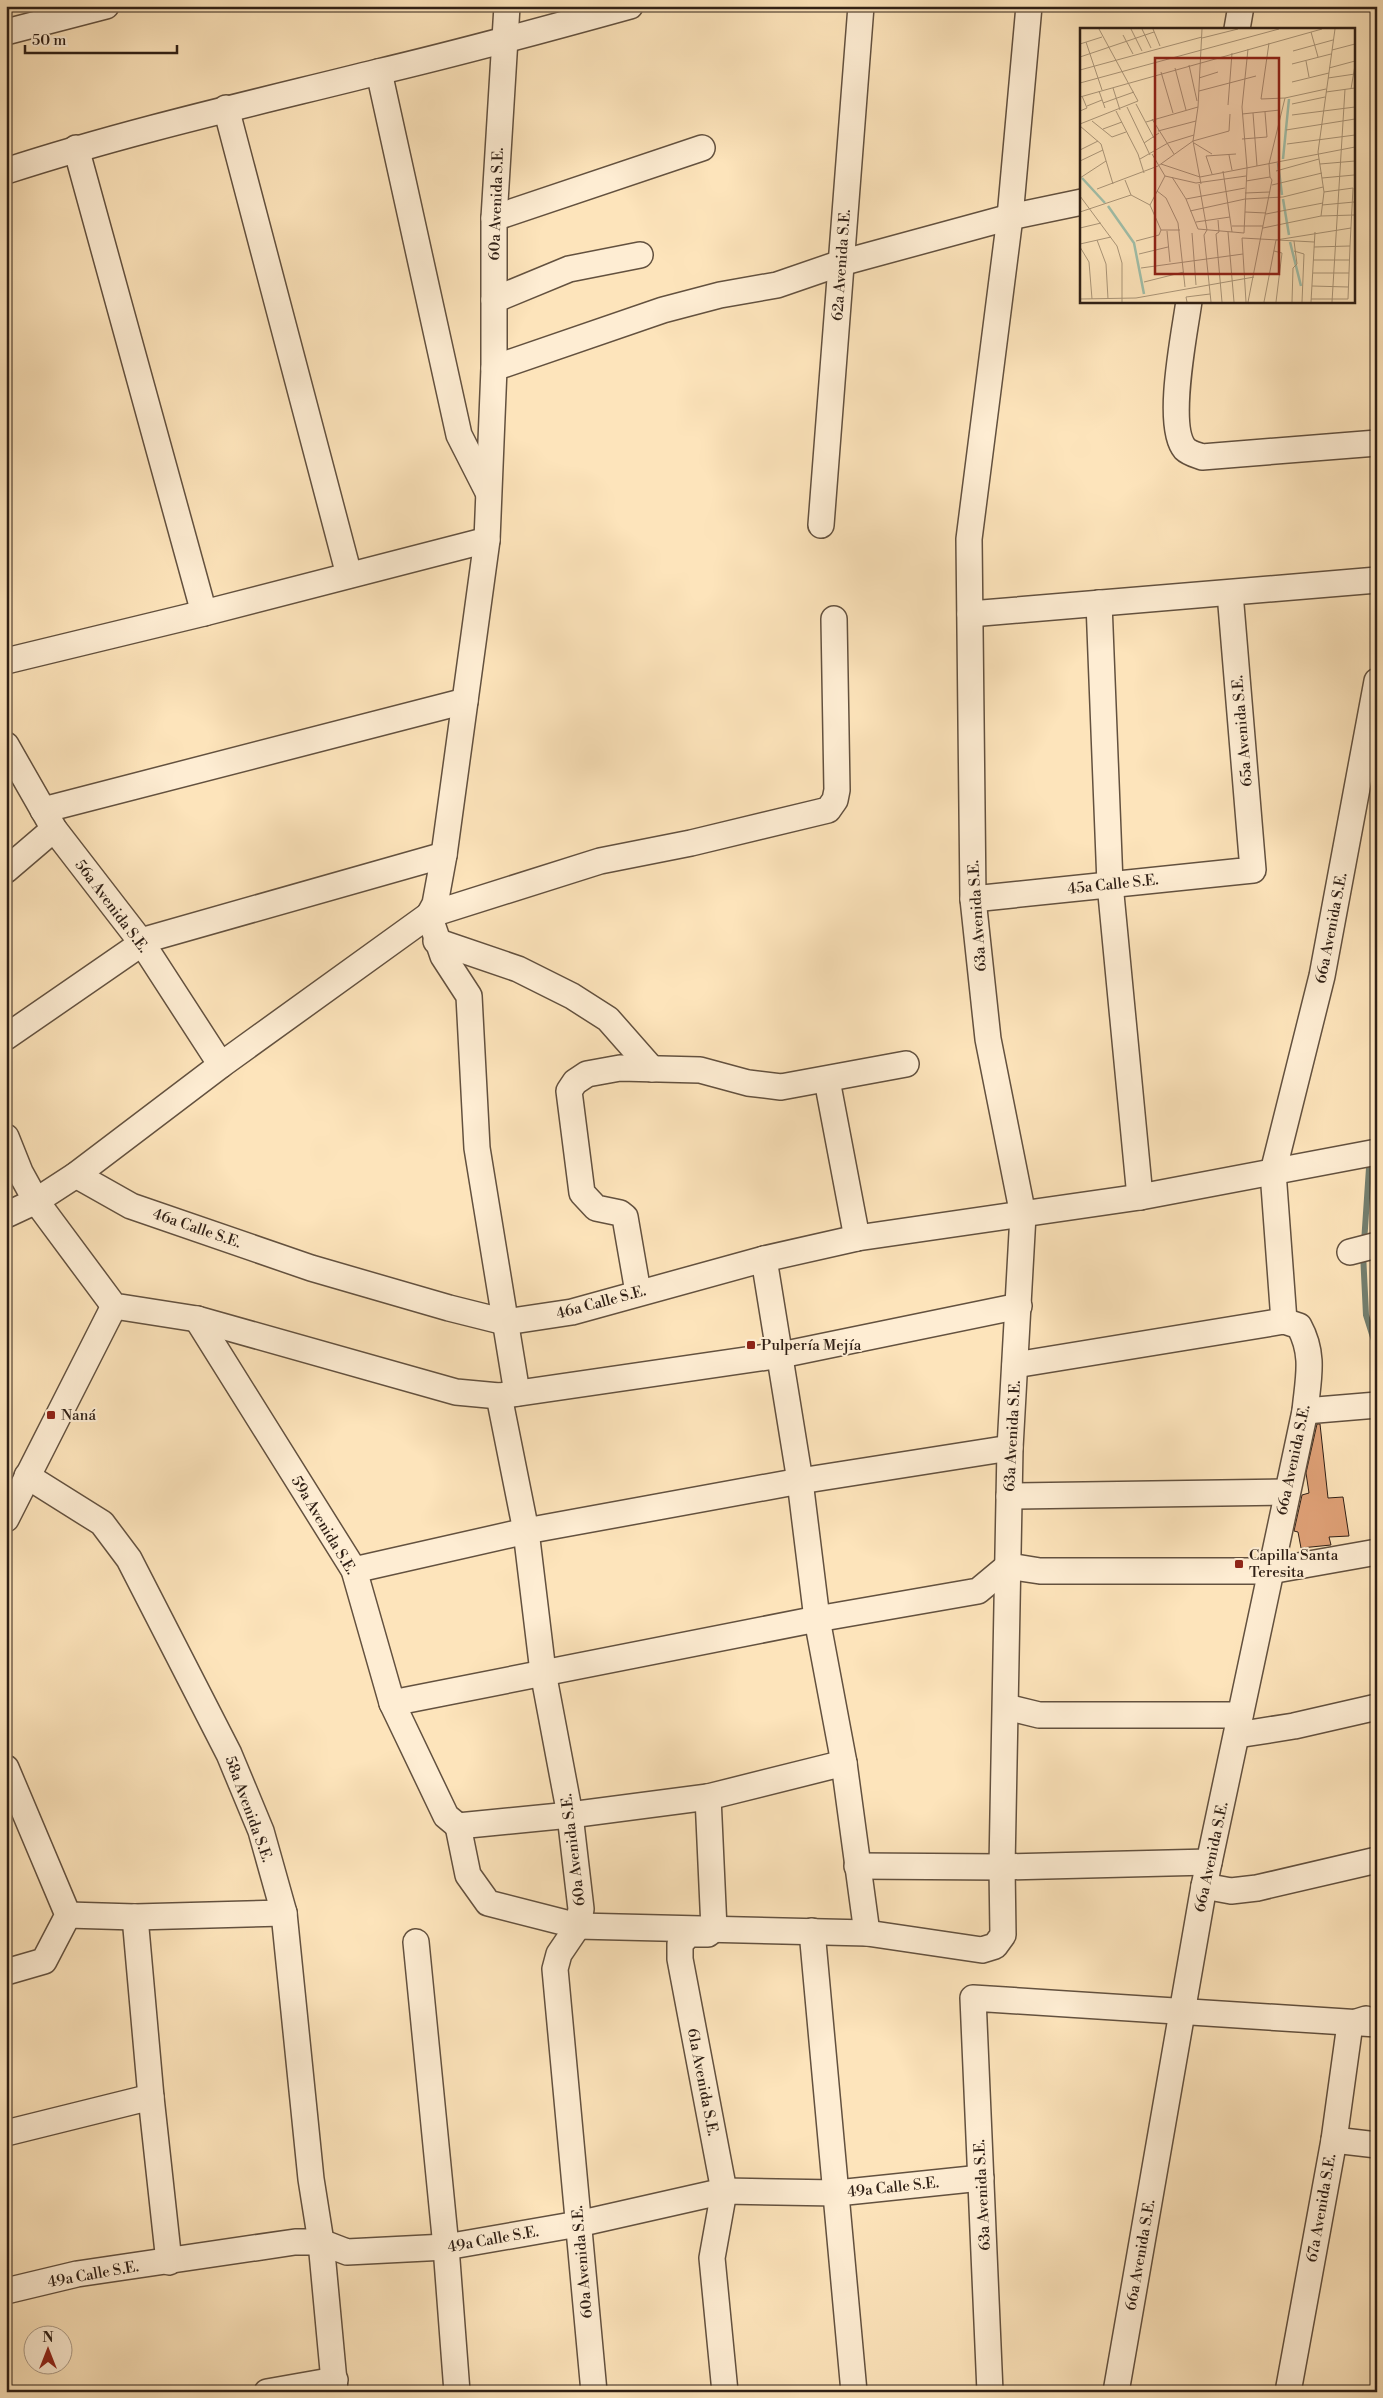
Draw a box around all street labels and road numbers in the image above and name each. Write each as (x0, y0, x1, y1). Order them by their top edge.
street label: 60a Avenida S.E. (485, 147, 508, 261)
street label: 62a Avenida S.E. (828, 209, 855, 322)
street label: 65a Avenida S.E. (1228, 675, 1257, 787)
street label: 56a Avenida S.E. (70, 856, 153, 957)
street label: 63a Avenida S.E. (964, 860, 991, 972)
street label: 45a Calle S.E. (1067, 870, 1160, 899)
street label: 66a Avenida S.E. (1311, 871, 1352, 985)
street label: 46a Calle S.E. (150, 1204, 244, 1252)
street label: 46a Calle S.E. (554, 1281, 648, 1324)
street label: 63a Avenida S.E. (1000, 1380, 1025, 1492)
street label: 66a Avenida S.E. (1273, 1403, 1314, 1517)
street label: 59a Avenida S.E. (287, 1473, 360, 1578)
street label: 58a Avenida S.E. (220, 1753, 277, 1865)
street label: 60a Avenida S.E. (557, 1793, 590, 1907)
street label: 66a Avenida S.E. (1191, 1800, 1232, 1914)
street label: 61a Avenida S.E. (683, 2027, 722, 2138)
street label: 63a Avenida S.E. (970, 2139, 995, 2251)
street label: 67a Avenida S.E. (1303, 2152, 1340, 2264)
street label: 49a Calle S.E. (846, 2173, 940, 2202)
street label: 66a Avenida S.E. (1121, 2198, 1160, 2312)
street label: 60a Avenida S.E. (568, 2205, 597, 2319)
street label: 49a Calle S.E. (446, 2222, 540, 2257)
street label: 49a Calle S.E. (46, 2257, 140, 2292)

